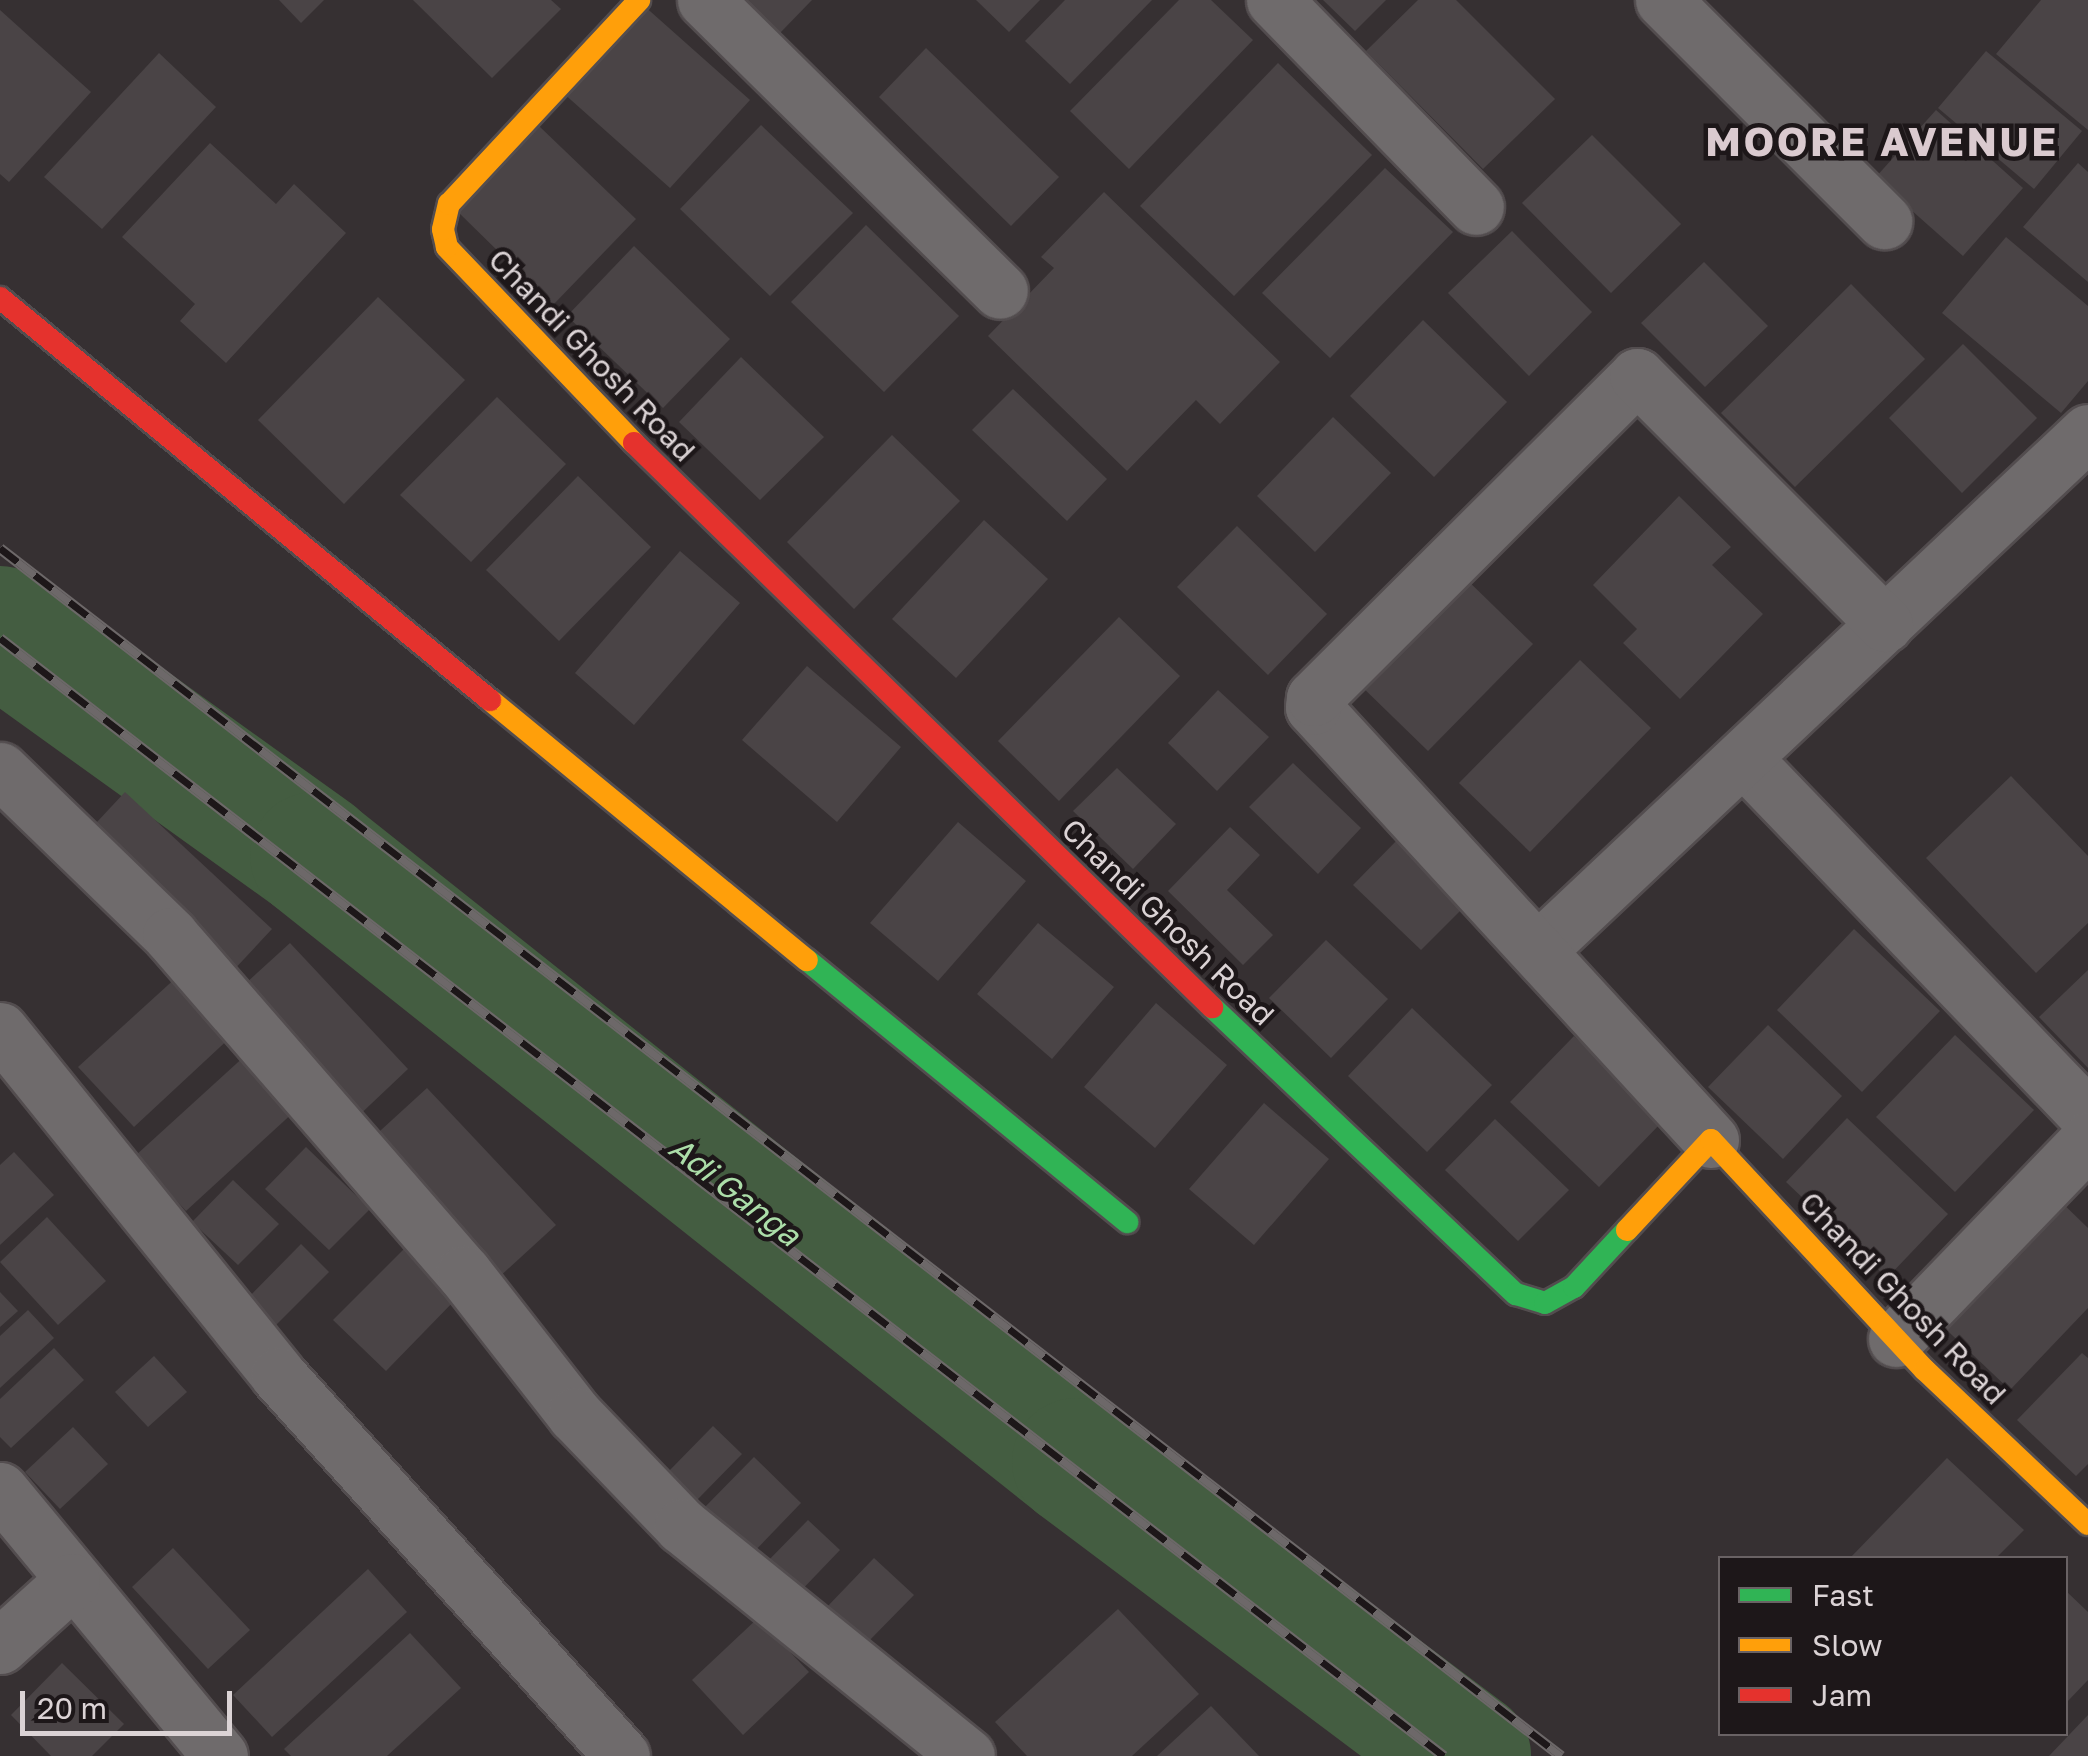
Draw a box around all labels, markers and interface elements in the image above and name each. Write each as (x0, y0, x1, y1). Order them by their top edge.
district label: MOORE AVENUE (1705, 117, 2059, 165)
street label: Chandi Ghosh Road (481, 241, 703, 469)
street label: Chandi Ghosh Road (1054, 811, 1282, 1033)
water label: Adi Ganga (662, 1128, 808, 1254)
street label: Chandi Ghosh Road (1792, 1184, 2014, 1412)
legend (1718, 1556, 2068, 1736)
text: Fast (1812, 1577, 1874, 1613)
text: Slow (1812, 1627, 1883, 1663)
scale bar (25, 1671, 238, 1733)
text: Jam (1812, 1677, 1872, 1713)
text: 20 m (37, 1690, 107, 1726)

